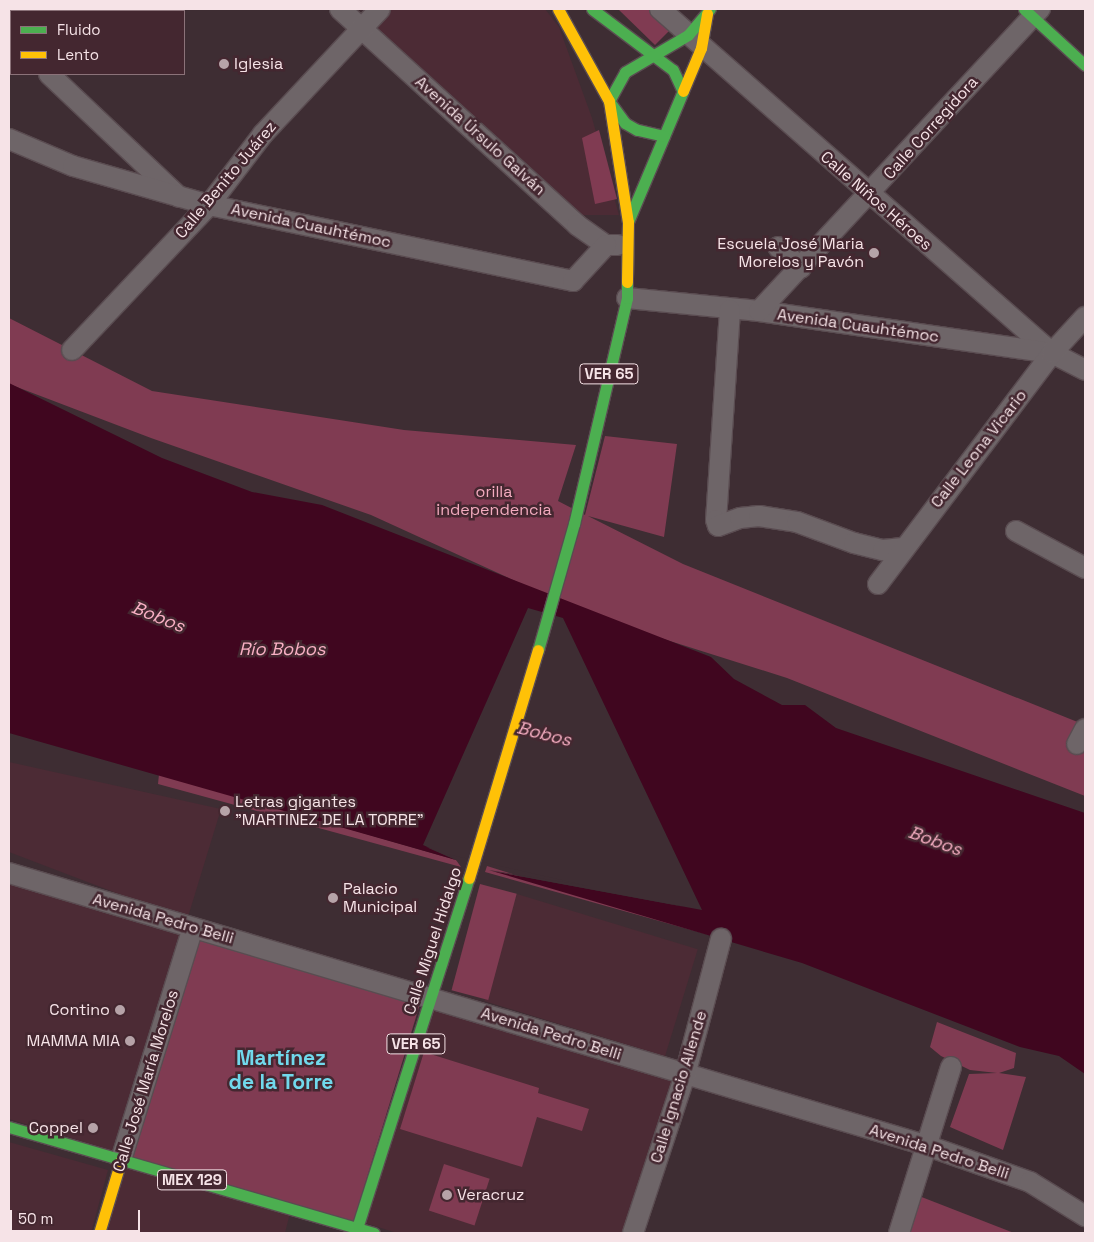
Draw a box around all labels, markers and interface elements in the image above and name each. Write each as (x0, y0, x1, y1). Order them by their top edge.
legend (10, 10, 185, 75)
text: Fluido (57, 20, 101, 39)
text: Lento (57, 45, 99, 64)
place label: Iglesia (234, 54, 283, 74)
marker: Iglesia (218, 58, 230, 70)
street label: Avenida Úrsulo Galván (411, 72, 549, 200)
street label: Calle Corregidora (880, 73, 982, 183)
street label: Calle Benito Juárez (171, 117, 281, 243)
street label: Calle Niños Héroes (816, 147, 936, 255)
street label: Avenida Cuauhtémoc (229, 200, 393, 252)
place label: Escuela José Maria Morelos y Pavón (717, 234, 864, 272)
marker: Escuela José Maria Morelos y Pavón (868, 247, 880, 259)
street label: Avenida Cuauhtémoc (776, 305, 940, 347)
road number: VER 65 (579, 362, 639, 386)
street label: Calle Leona Vicario (927, 386, 1031, 512)
park label: orilla independencia (436, 482, 552, 520)
water label: Bobos (128, 597, 188, 637)
water label: Río Bobos (239, 638, 325, 660)
water label: Bobos (515, 717, 573, 751)
place label: Letras gigantes "MARTINEZ DE LA TORRE" (235, 792, 424, 830)
marker: Letras gigantes "MARTINEZ DE LA TORRE" (219, 805, 231, 817)
water label: Bobos (905, 821, 965, 861)
street label: Calle Miguel Hidalgo (400, 865, 466, 1017)
place label: Palacio Municipal (343, 879, 417, 917)
street label: Avenida Pedro Belli (90, 890, 236, 948)
marker: Palacio Municipal (327, 892, 339, 904)
street label: Calle José María Morelos (109, 988, 183, 1174)
place label: Contino (49, 1000, 110, 1020)
marker: Contino (114, 1004, 126, 1016)
street label: Avenida Pedro Belli (479, 1004, 623, 1064)
street label: Calle Ignacio Allende (647, 1008, 711, 1166)
place label: MAMMA MIA (26, 1031, 120, 1051)
road number: VER 65 (386, 1032, 446, 1056)
marker: MAMMA MIA (124, 1035, 136, 1047)
district label: Martínez de la Torre (228, 1045, 334, 1095)
place label: Coppel (29, 1118, 83, 1138)
street label: Avenida Pedro Belli (867, 1120, 1011, 1184)
marker: Coppel (87, 1122, 99, 1134)
road number: MEX 129 (157, 1168, 227, 1192)
place label: Veracruz (457, 1185, 524, 1205)
marker: Veracruz (441, 1189, 453, 1201)
scale bar (12, 1200, 142, 1232)
text: 50 m (18, 1209, 53, 1228)

